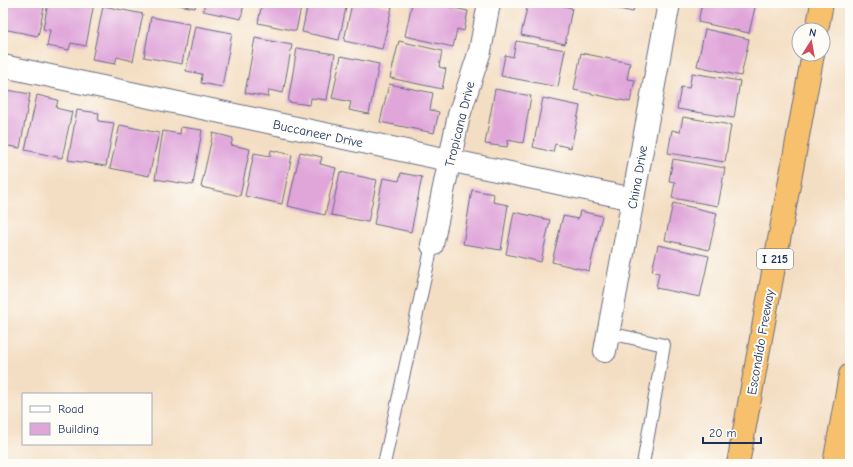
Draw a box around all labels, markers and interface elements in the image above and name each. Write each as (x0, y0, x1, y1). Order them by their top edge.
north arrow (791, 22, 831, 62)
text: N (808, 26, 818, 40)
street label: Tropicana Drive (442, 79, 477, 168)
street label: Buccaneer Drive (272, 117, 365, 150)
street label: China Drive (625, 144, 651, 210)
road number: I 215 (757, 249, 793, 269)
street label: Escondido Freeway (744, 288, 777, 396)
legend (22, 393, 152, 445)
text: Road (58, 402, 84, 416)
scale bar (703, 419, 761, 445)
text: Building (58, 422, 99, 436)
text: 20 m (709, 426, 737, 440)

